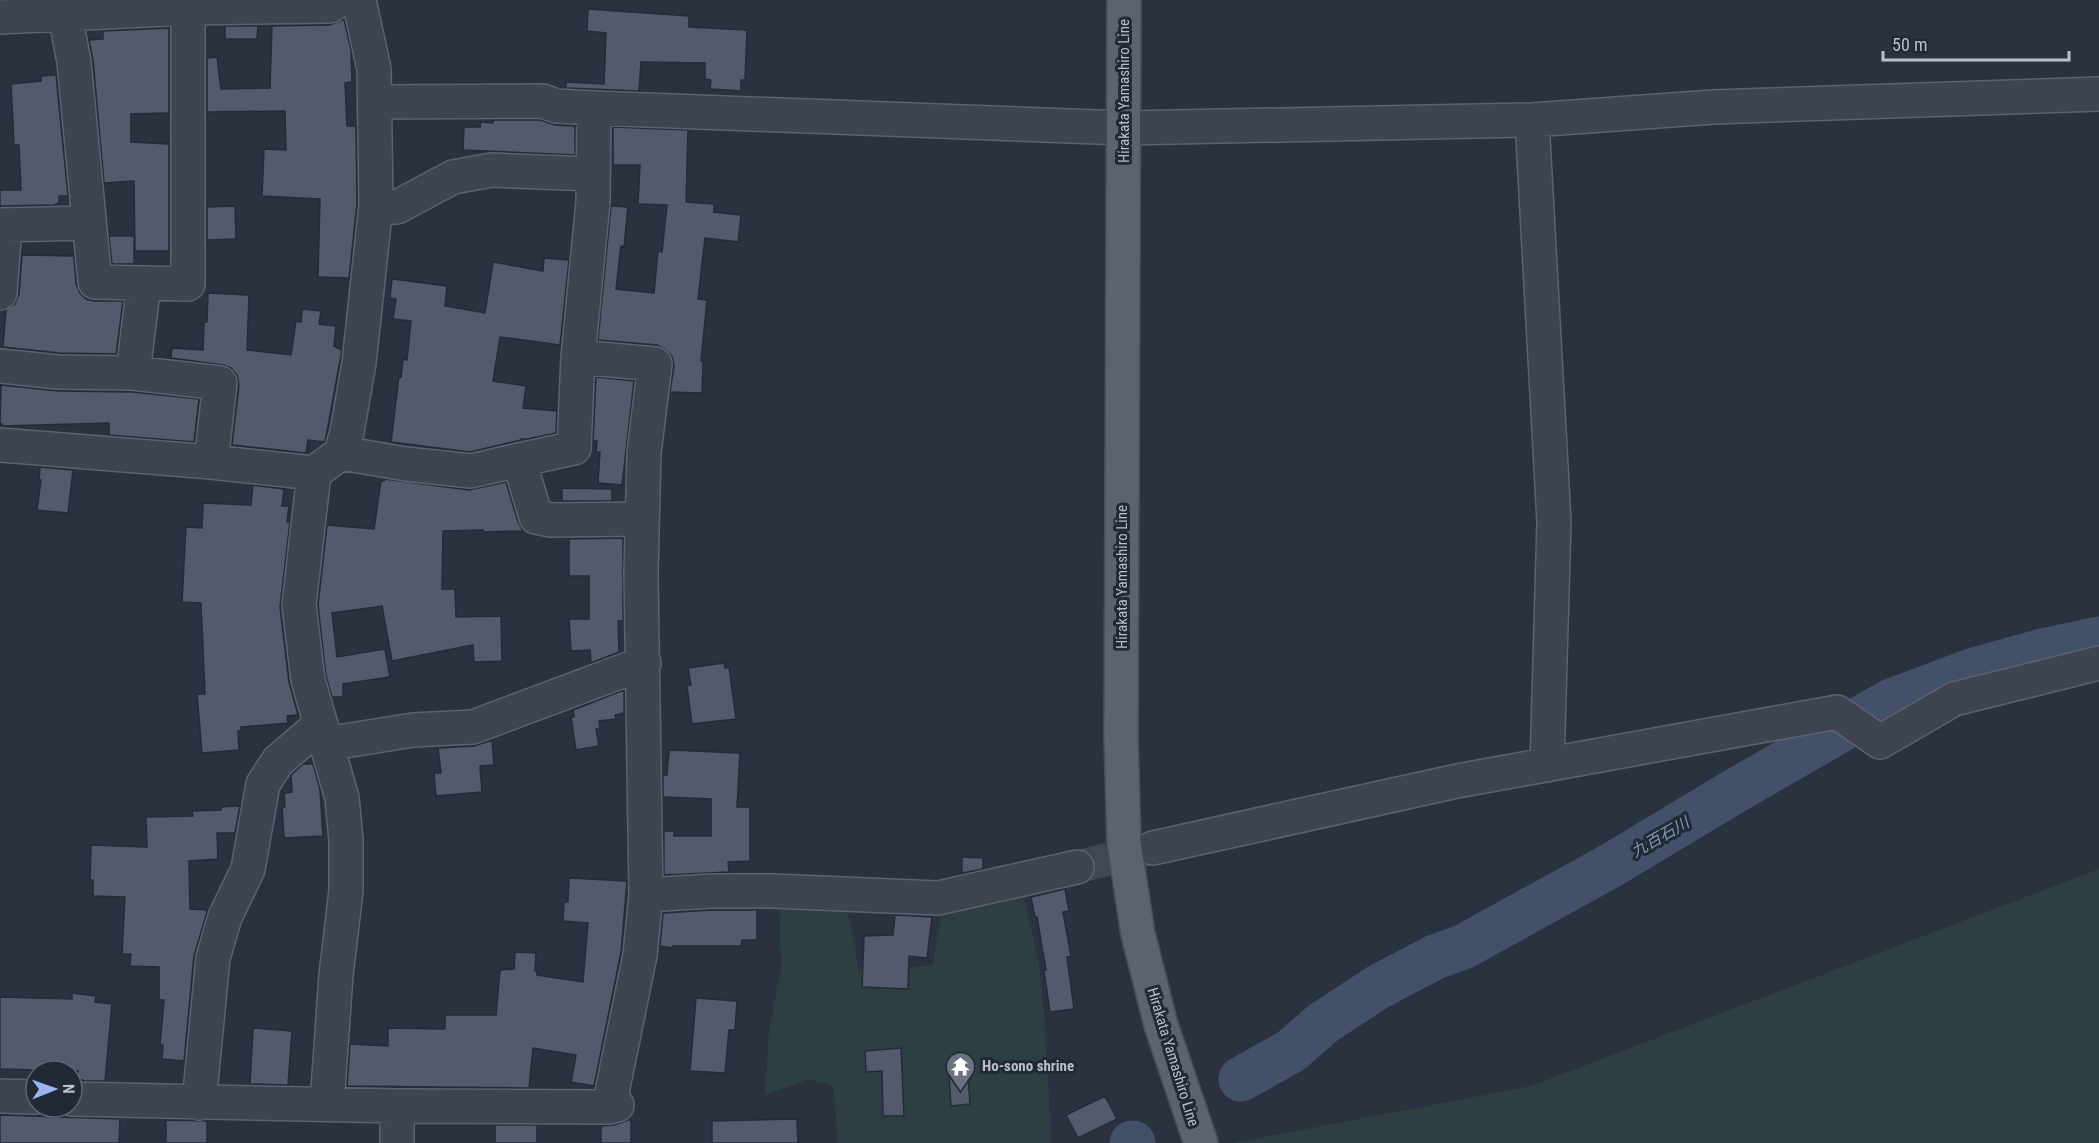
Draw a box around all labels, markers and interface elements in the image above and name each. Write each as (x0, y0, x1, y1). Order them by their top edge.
street label: Hirakata Yamashiro Line (1115, 19, 1133, 163)
scale bar (1883, 24, 2069, 62)
text: 50 m (1892, 34, 1927, 55)
street label: Hirakata Yamashiro Line (1113, 505, 1131, 649)
water label: 九百石川 (1628, 812, 1694, 861)
street label: Hirakata Yamashiro Line (1143, 985, 1203, 1129)
temple icon: Ho-sono shrine (945, 1050, 977, 1092)
place label: Ho-sono shrine (982, 1057, 1074, 1075)
north arrow (24, 1059, 84, 1119)
text: N (59, 1084, 78, 1094)

